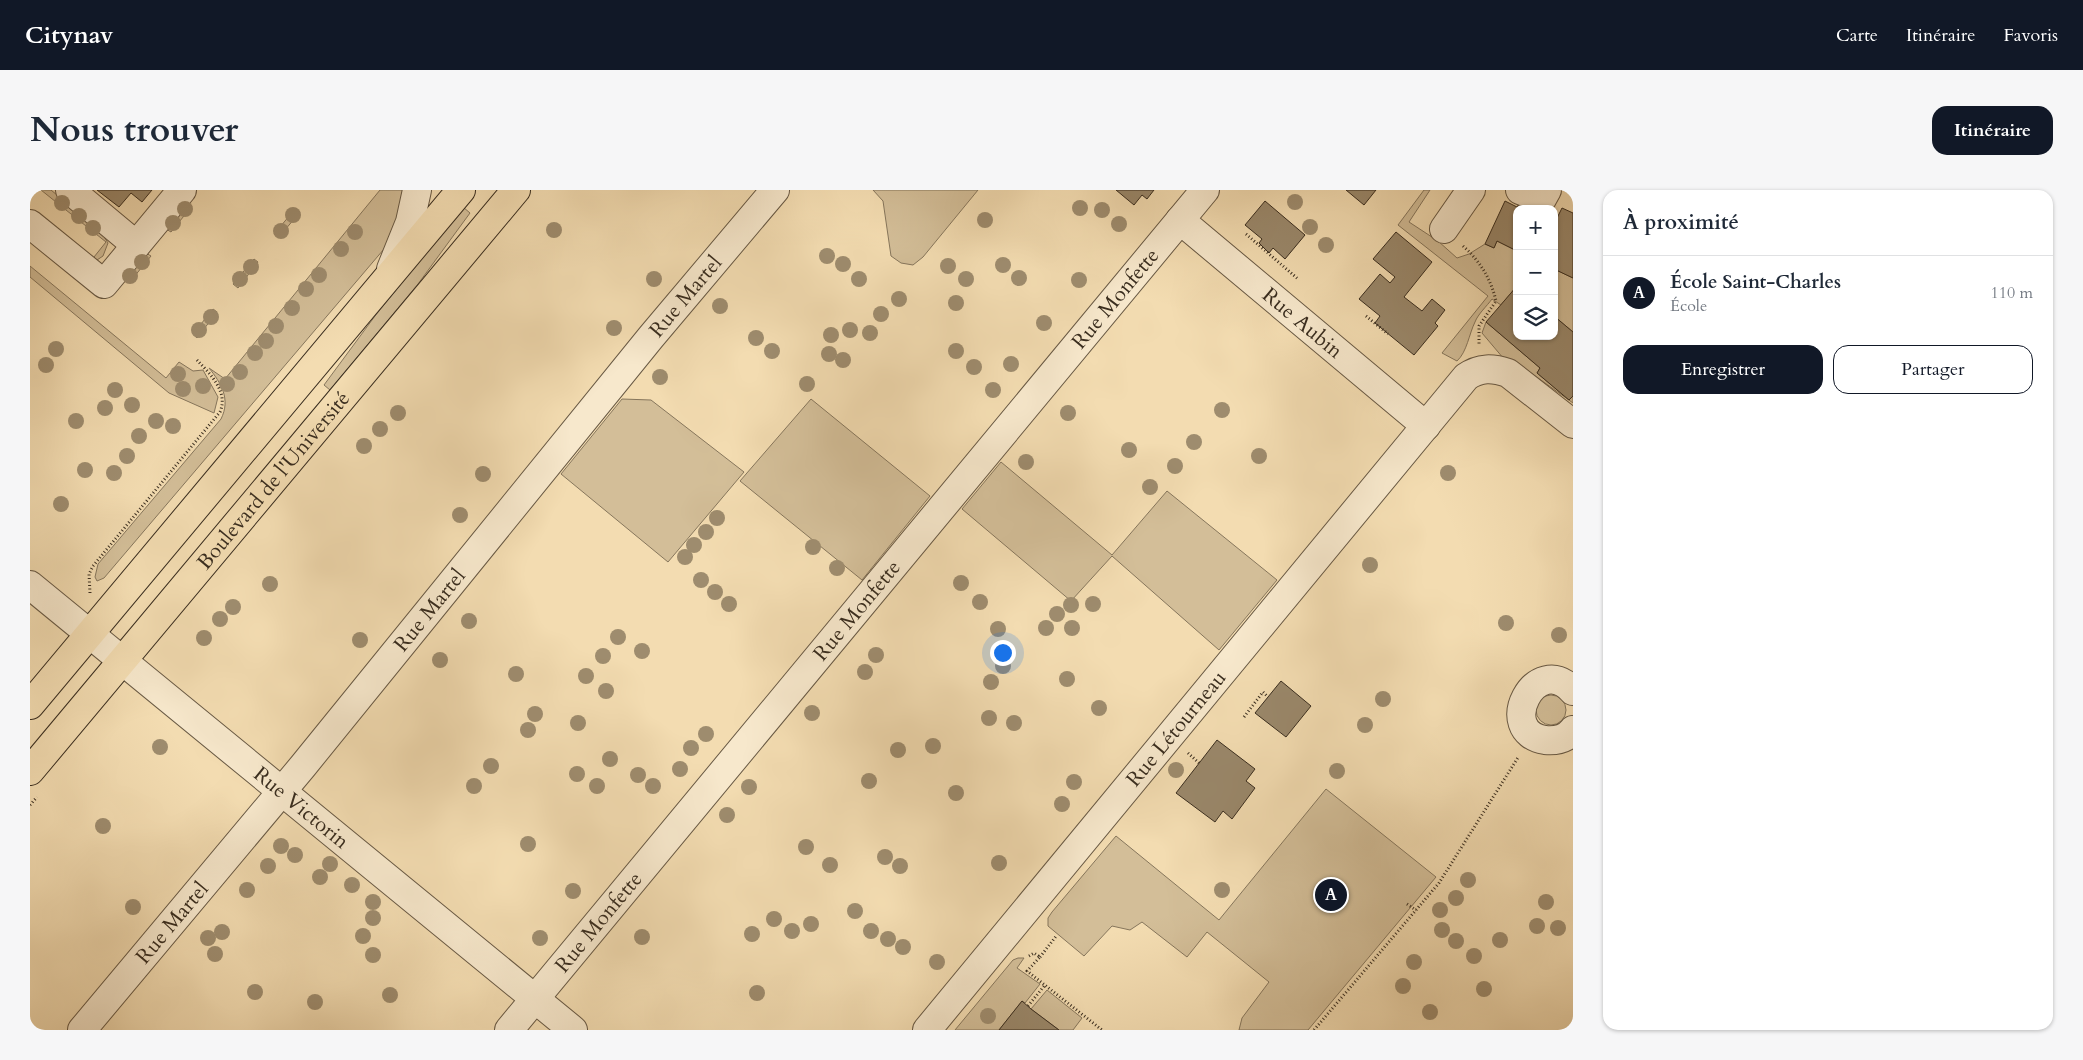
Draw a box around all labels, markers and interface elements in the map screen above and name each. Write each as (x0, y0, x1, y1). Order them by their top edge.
text: Citynav (25, 19, 113, 52)
text: Carte (1836, 23, 1878, 48)
text: Itinéraire (1906, 23, 1975, 48)
text: Favoris (2003, 23, 2058, 48)
text: Nous trouver (30, 106, 238, 154)
button: Itinéraire (1932, 106, 2053, 155)
map controls (1513, 205, 1558, 340)
button: + (1513, 205, 1558, 250)
text: À proximité (1623, 208, 1739, 237)
street label: Rue Monfette (1065, 242, 1166, 355)
street label: Rue Martel (642, 249, 728, 344)
button: − (1513, 250, 1558, 295)
text: École Saint-Charles (1670, 269, 1841, 295)
street label: Rue Aubin (1256, 281, 1349, 365)
text: A (1633, 282, 1645, 304)
text: 110 m (1991, 282, 2033, 304)
button: layers (1513, 295, 1558, 340)
text: École (1670, 295, 1707, 317)
button: Enregistrer (1623, 345, 1823, 394)
button: Partager (1833, 345, 2033, 394)
street label: Boulevard de l'Université (190, 385, 356, 576)
street label: Rue Monfette (806, 554, 907, 667)
street label: Rue Martel (387, 562, 472, 658)
your location (990, 640, 1016, 666)
street label: Rue Létourneau (1119, 664, 1233, 793)
street label: Rue Victorin (248, 760, 355, 855)
street label: Rue Monfette (548, 866, 649, 979)
street label: Rue Martel (129, 875, 215, 970)
pin: A (1315, 876, 1347, 914)

